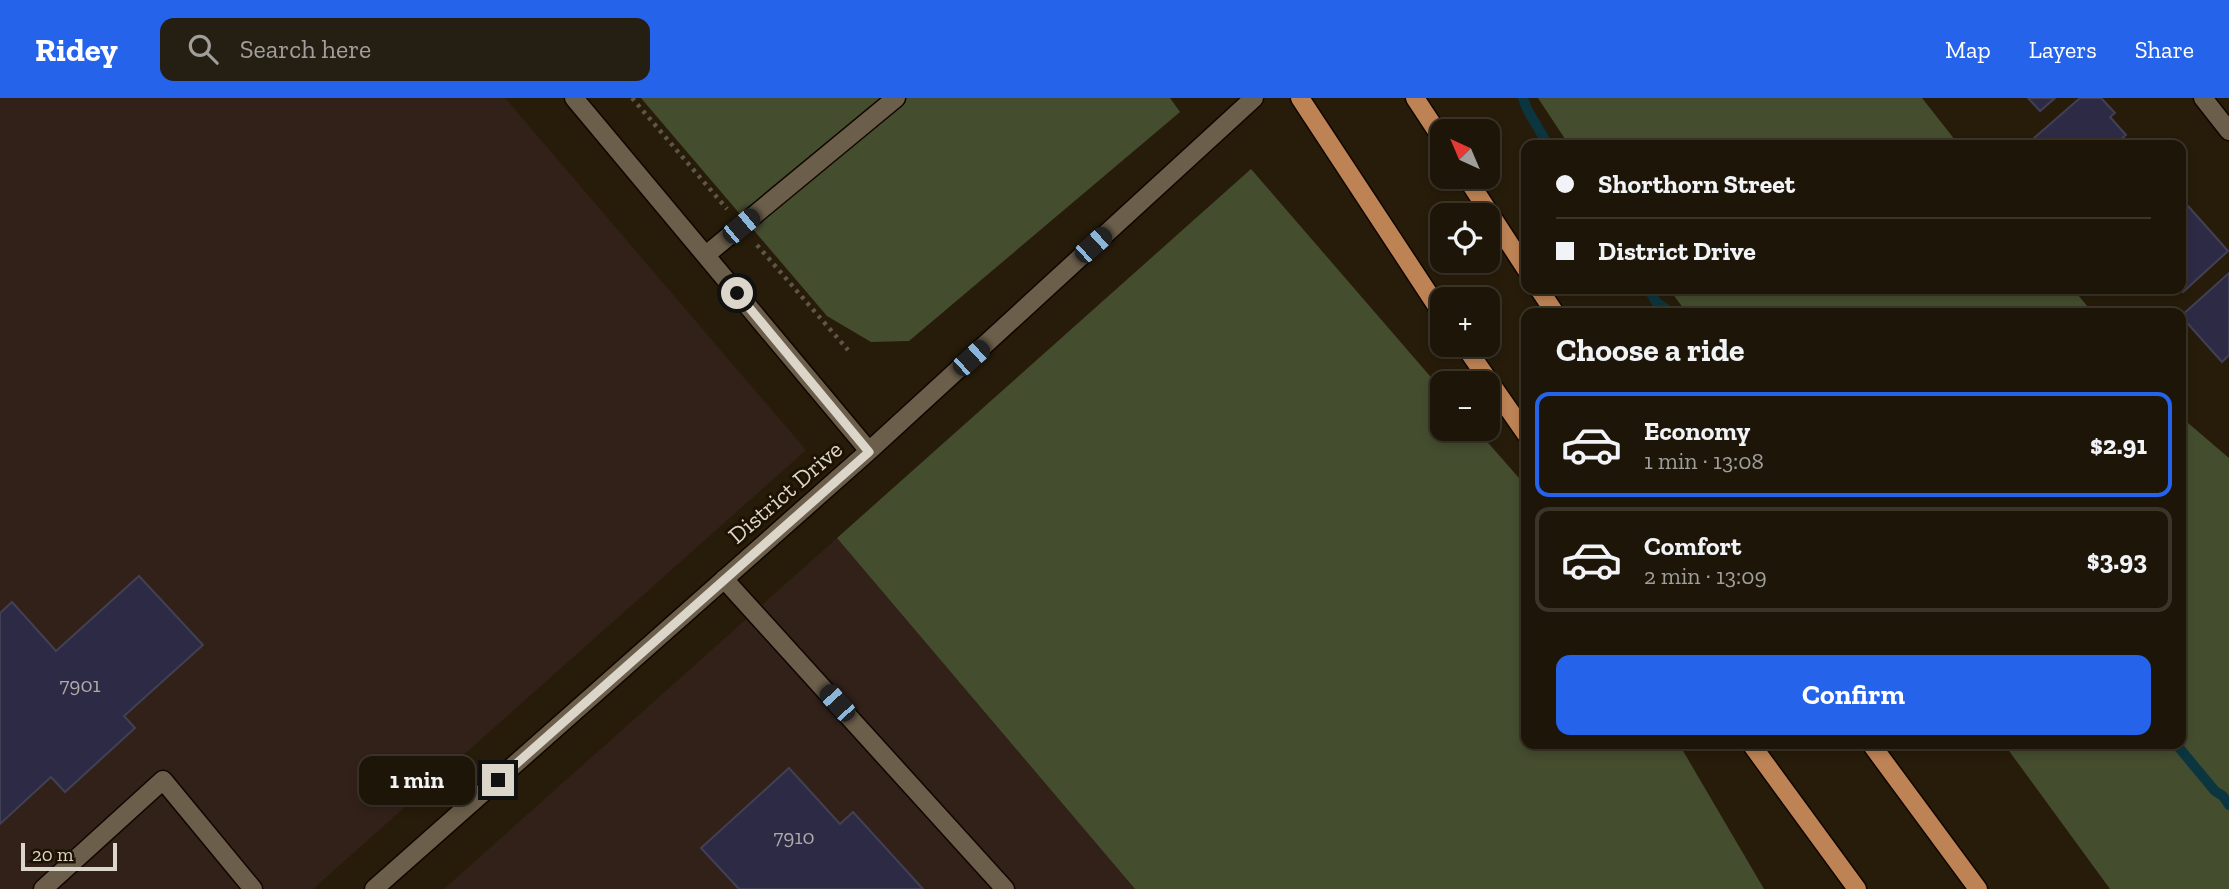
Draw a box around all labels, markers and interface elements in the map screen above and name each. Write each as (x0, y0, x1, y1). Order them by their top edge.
search box (160, 18, 650, 81)
text: Ridey (35, 30, 118, 69)
icon: search (184, 30, 222, 68)
text: Search here (240, 33, 371, 65)
text: Map (1945, 35, 1991, 64)
text: Layers (2029, 35, 2097, 64)
text: Share (2135, 35, 2194, 64)
north arrow (1430, 119, 1500, 189)
map controls (1430, 119, 1500, 441)
text: Shorthorn Street (1598, 168, 1795, 200)
button: locate (1430, 203, 1500, 273)
car (719, 204, 764, 248)
car (1071, 223, 1116, 267)
text: District Drive (1598, 235, 1756, 267)
route start (721, 277, 753, 309)
button: + (1430, 287, 1500, 357)
text: Choose a ride (1556, 331, 1744, 369)
car (949, 336, 994, 380)
button: − (1430, 371, 1500, 441)
icon: car (1560, 413, 1623, 476)
text: Economy (1644, 415, 1750, 447)
text: $2.91 (2090, 429, 2147, 461)
street label: District Drive (722, 435, 848, 549)
text: 1 min · 13:08 (1644, 447, 1764, 475)
icon: car (1560, 528, 1623, 591)
text: Comfort (1644, 530, 1741, 562)
text: $3.93 (2087, 544, 2147, 576)
text: 2 min · 13:09 (1644, 562, 1767, 590)
button: Confirm (1556, 655, 2151, 735)
house number: 7901 (59, 672, 101, 697)
car (816, 680, 859, 726)
callout: 1 min (358, 756, 474, 804)
route end (482, 764, 514, 796)
text: 1 min (390, 766, 444, 794)
house number: 7910 (773, 824, 815, 849)
scale bar (21, 840, 117, 872)
text: 20 m (32, 843, 73, 866)

